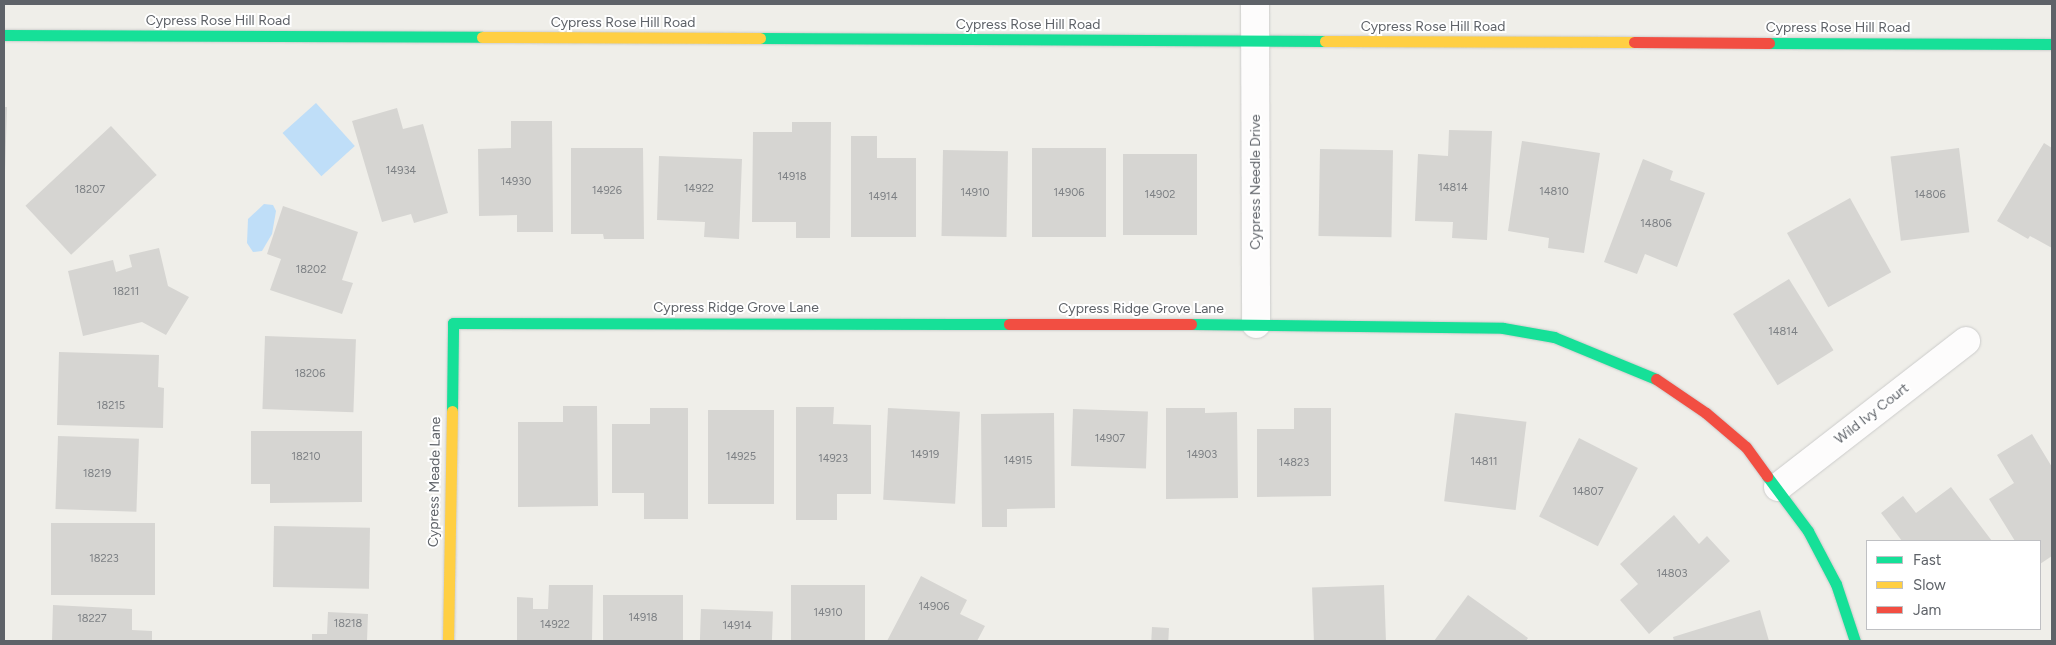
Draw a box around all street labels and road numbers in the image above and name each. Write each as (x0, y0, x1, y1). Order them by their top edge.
street label: Cypress Rose Hill Road (146, 13, 290, 29)
street label: Cypress Rose Hill Road (551, 15, 695, 31)
street label: Cypress Rose Hill Road (956, 17, 1100, 33)
street label: Cypress Rose Hill Road (1361, 19, 1505, 35)
street label: Cypress Rose Hill Road (1766, 20, 1910, 36)
street label: Cypress Needle Drive (1248, 114, 1264, 250)
street label: Cypress Ridge Grove Lane (653, 300, 819, 316)
street label: Cypress Ridge Grove Lane (1058, 301, 1224, 317)
street label: Wild Ivy Court (1832, 380, 1912, 448)
street label: Cypress Meade Lane (425, 417, 445, 547)

